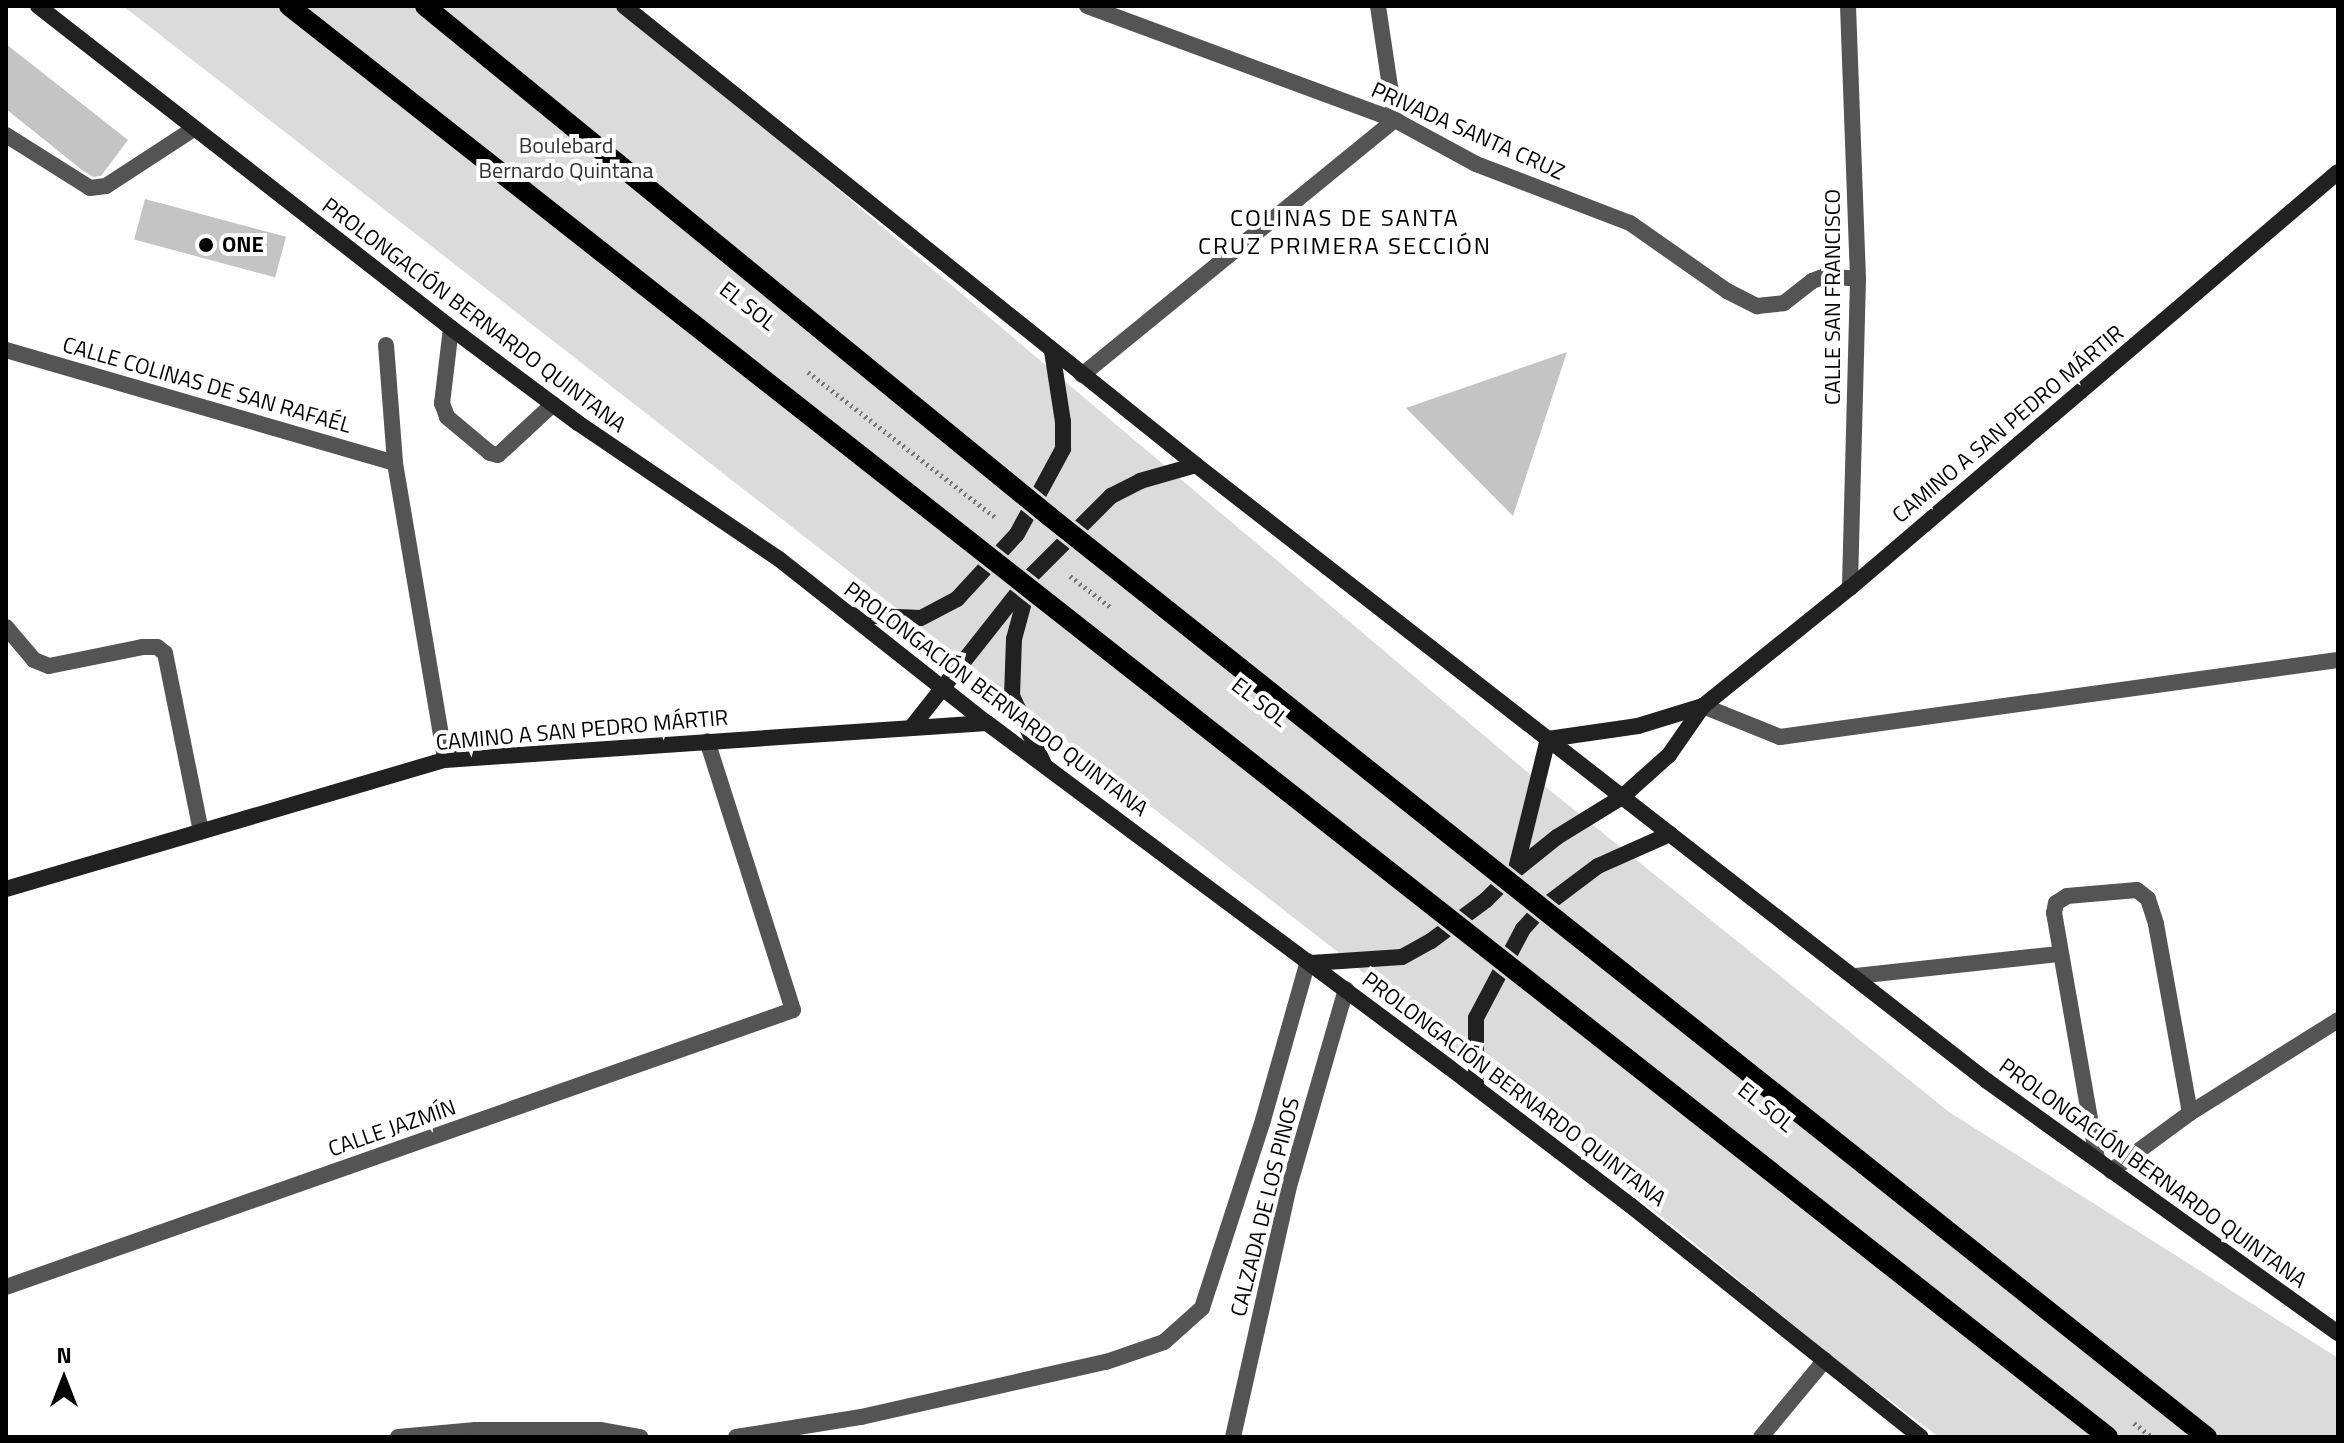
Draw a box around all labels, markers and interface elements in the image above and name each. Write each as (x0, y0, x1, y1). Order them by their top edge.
street label: PRIVADA SANTA CRUZ (1367, 76, 1569, 186)
park label: Boulebard Bernardo Quintana (479, 132, 653, 184)
street label: CALLE SAN FRANCISCO (1820, 189, 1846, 405)
street label: PROLONGACIÓN BERNARDO QUINTANA (317, 192, 631, 438)
district label: COLINAS DE SANTA CRUZ PRIMERA SECCIÓN (1198, 204, 1492, 260)
place label: ONE (222, 232, 264, 258)
marker: ONE (197, 236, 215, 254)
street label: EL SOL (714, 276, 782, 336)
street label: CAMINO A SAN PEDRO MÁRTIR (1887, 320, 2129, 528)
street label: CALLE COLINAS DE SAN RAFAÉL (60, 331, 354, 439)
street label: PROLONGACIÓN BERNARDO QUINTANA (839, 576, 1153, 822)
street label: EL SOL (1226, 672, 1294, 732)
street label: CAMINO A SAN PEDRO MÁRTIR (435, 704, 729, 756)
street label: PROLONGACIÓN BERNARDO QUINTANA (1357, 966, 1671, 1212)
street label: PROLONGACIÓN BERNARDO QUINTANA (1994, 1053, 2312, 1293)
street label: EL SOL (1733, 1076, 1799, 1138)
street label: CALLE JAZMÍN (325, 1094, 459, 1162)
street label: CALZADA DE LOS PINOS (1225, 1095, 1305, 1319)
text: N (56, 1338, 72, 1372)
north arrow (24, 1339, 104, 1419)

